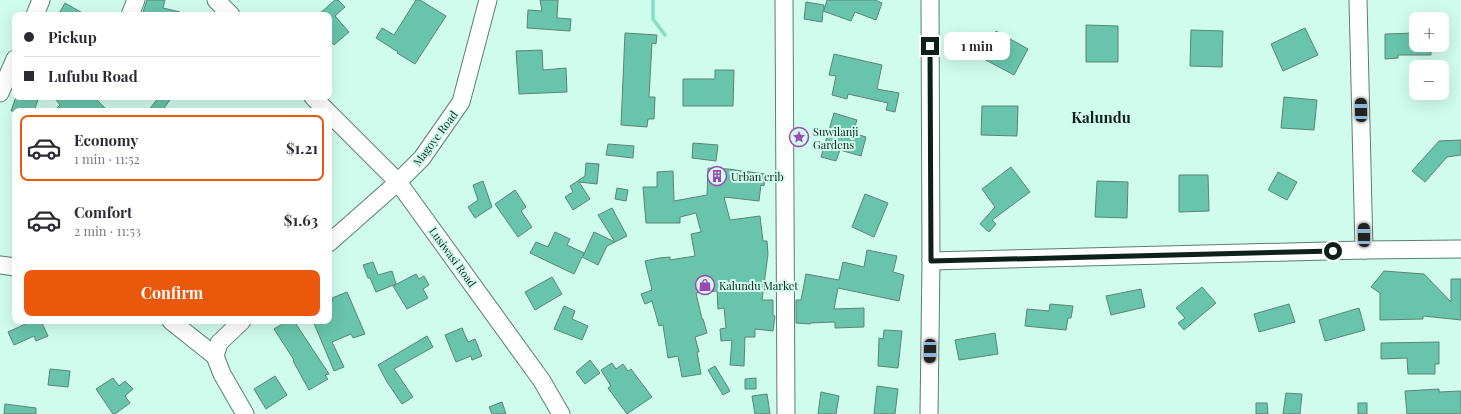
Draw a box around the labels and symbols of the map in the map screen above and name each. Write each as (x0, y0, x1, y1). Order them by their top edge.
callout: 1 min (944, 32, 1010, 60)
route end (921, 37, 939, 55)
car (1355, 98, 1367, 122)
street label: Magoye Road (409, 107, 461, 169)
district label: Kalundu (1071, 107, 1131, 127)
place label: Suwilanji Gardens (813, 124, 858, 152)
place icon: Suwilanji Gardens (788, 126, 810, 148)
building icon: Urban crib (706, 165, 728, 187)
place label: Urban crib (731, 169, 784, 184)
car (1358, 223, 1370, 247)
street label: Lusiwasi Road (426, 224, 480, 291)
route start (1324, 242, 1342, 260)
shop icon: Kalundu Market (694, 274, 716, 296)
place label: Kalundu Market (719, 278, 798, 293)
car (924, 339, 936, 363)

